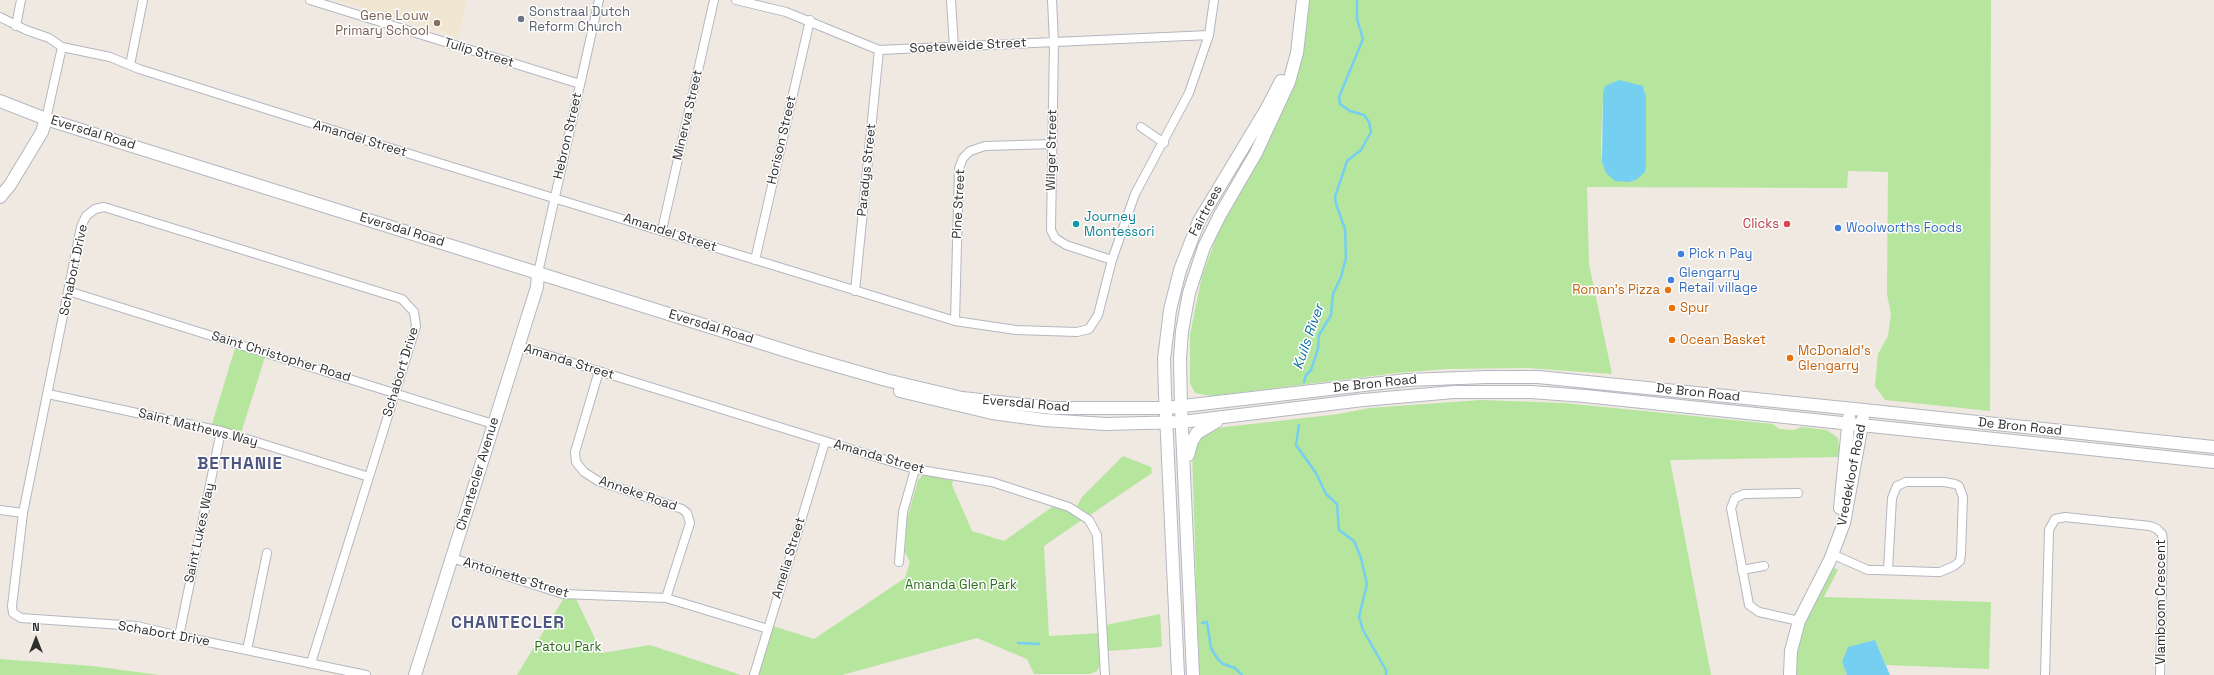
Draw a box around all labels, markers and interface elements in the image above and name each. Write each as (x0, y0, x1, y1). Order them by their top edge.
place label: Sonstraal Dutch Reform Church (529, 4, 630, 35)
place label: Gene Louw Primary School (335, 8, 429, 39)
marker: Sonstraal Dutch Reform Church (516, 14, 526, 24)
marker: Gene Louw Primary School (432, 18, 442, 28)
street label: Tulip Street (442, 35, 516, 71)
street label: Soeteweide Street (909, 35, 1027, 57)
street label: Minerva Street (670, 68, 706, 162)
street label: Hebron Street (550, 91, 586, 181)
street label: Horison Street (764, 94, 800, 186)
street label: Wilger Street (1043, 109, 1061, 191)
street label: Eversdal Road (49, 113, 137, 153)
street label: Amandel Street (311, 117, 409, 161)
street label: Paradys Street (854, 123, 880, 217)
street label: Pine Street (949, 169, 969, 239)
street label: Fairtrees (1186, 183, 1226, 239)
place label: Journey Montessori (1084, 209, 1154, 240)
street label: Eversdal Road (358, 210, 446, 250)
street label: Amandel Street (621, 211, 719, 255)
place label: Clicks (1743, 216, 1779, 232)
marker: Journey Montessori (1071, 219, 1081, 229)
marker: Clicks (1782, 219, 1792, 229)
place label: Woolworths Foods (1846, 220, 1962, 236)
street label: Schabort Drive (57, 223, 91, 317)
marker: Woolworths Foods (1833, 223, 1843, 233)
place label: Pick n Pay (1689, 246, 1752, 262)
marker: Pick n Pay (1676, 249, 1686, 259)
place label: Glengarry Retail village (1679, 265, 1758, 296)
marker: Glengarry Retail village (1666, 275, 1676, 285)
place label: Roman's Pizza (1572, 282, 1660, 298)
marker: Roman's Pizza (1663, 285, 1673, 295)
place label: Spur (1680, 300, 1709, 316)
water label: Kuils River (1290, 302, 1328, 372)
marker: Spur (1667, 303, 1677, 313)
street label: Eversdal Road (667, 307, 755, 347)
street label: Schabort Drive (380, 325, 422, 419)
street label: Saint Christopher Road (209, 328, 353, 386)
place label: Ocean Basket (1680, 332, 1766, 348)
marker: Ocean Basket (1667, 335, 1677, 345)
street label: Amanda Street (522, 341, 616, 383)
place label: McDonald's Glengarry (1798, 343, 1871, 374)
marker: McDonald's Glengarry (1785, 353, 1795, 363)
street label: De Bron Road (1332, 372, 1418, 396)
street label: De Bron Road (1655, 381, 1741, 405)
street label: Eversdal Road (982, 392, 1070, 416)
street label: Saint Mathews Way (137, 406, 259, 450)
street label: Chantecler Avenue (453, 415, 503, 533)
street label: De Bron Road (1977, 415, 2063, 439)
street label: Vredekloof Road (1834, 423, 1870, 527)
street label: Amanda Street (832, 437, 926, 477)
district label: BETHANIE (197, 454, 283, 474)
street label: Anneke Road (597, 473, 679, 515)
street label: Saint Lukes Way (182, 482, 218, 584)
street label: Amelia Street (769, 516, 809, 600)
street label: Vlamboom Crescent (2153, 539, 2169, 665)
street label: Antoinette Street (461, 555, 571, 601)
park label: Amanda Glen Park (905, 577, 1017, 593)
district label: CHANTECLER (451, 613, 565, 633)
street label: Schabort Drive (117, 618, 211, 650)
north arrow (16, 619, 56, 659)
text: N (32, 620, 40, 634)
park label: Patou Park (535, 639, 601, 655)

